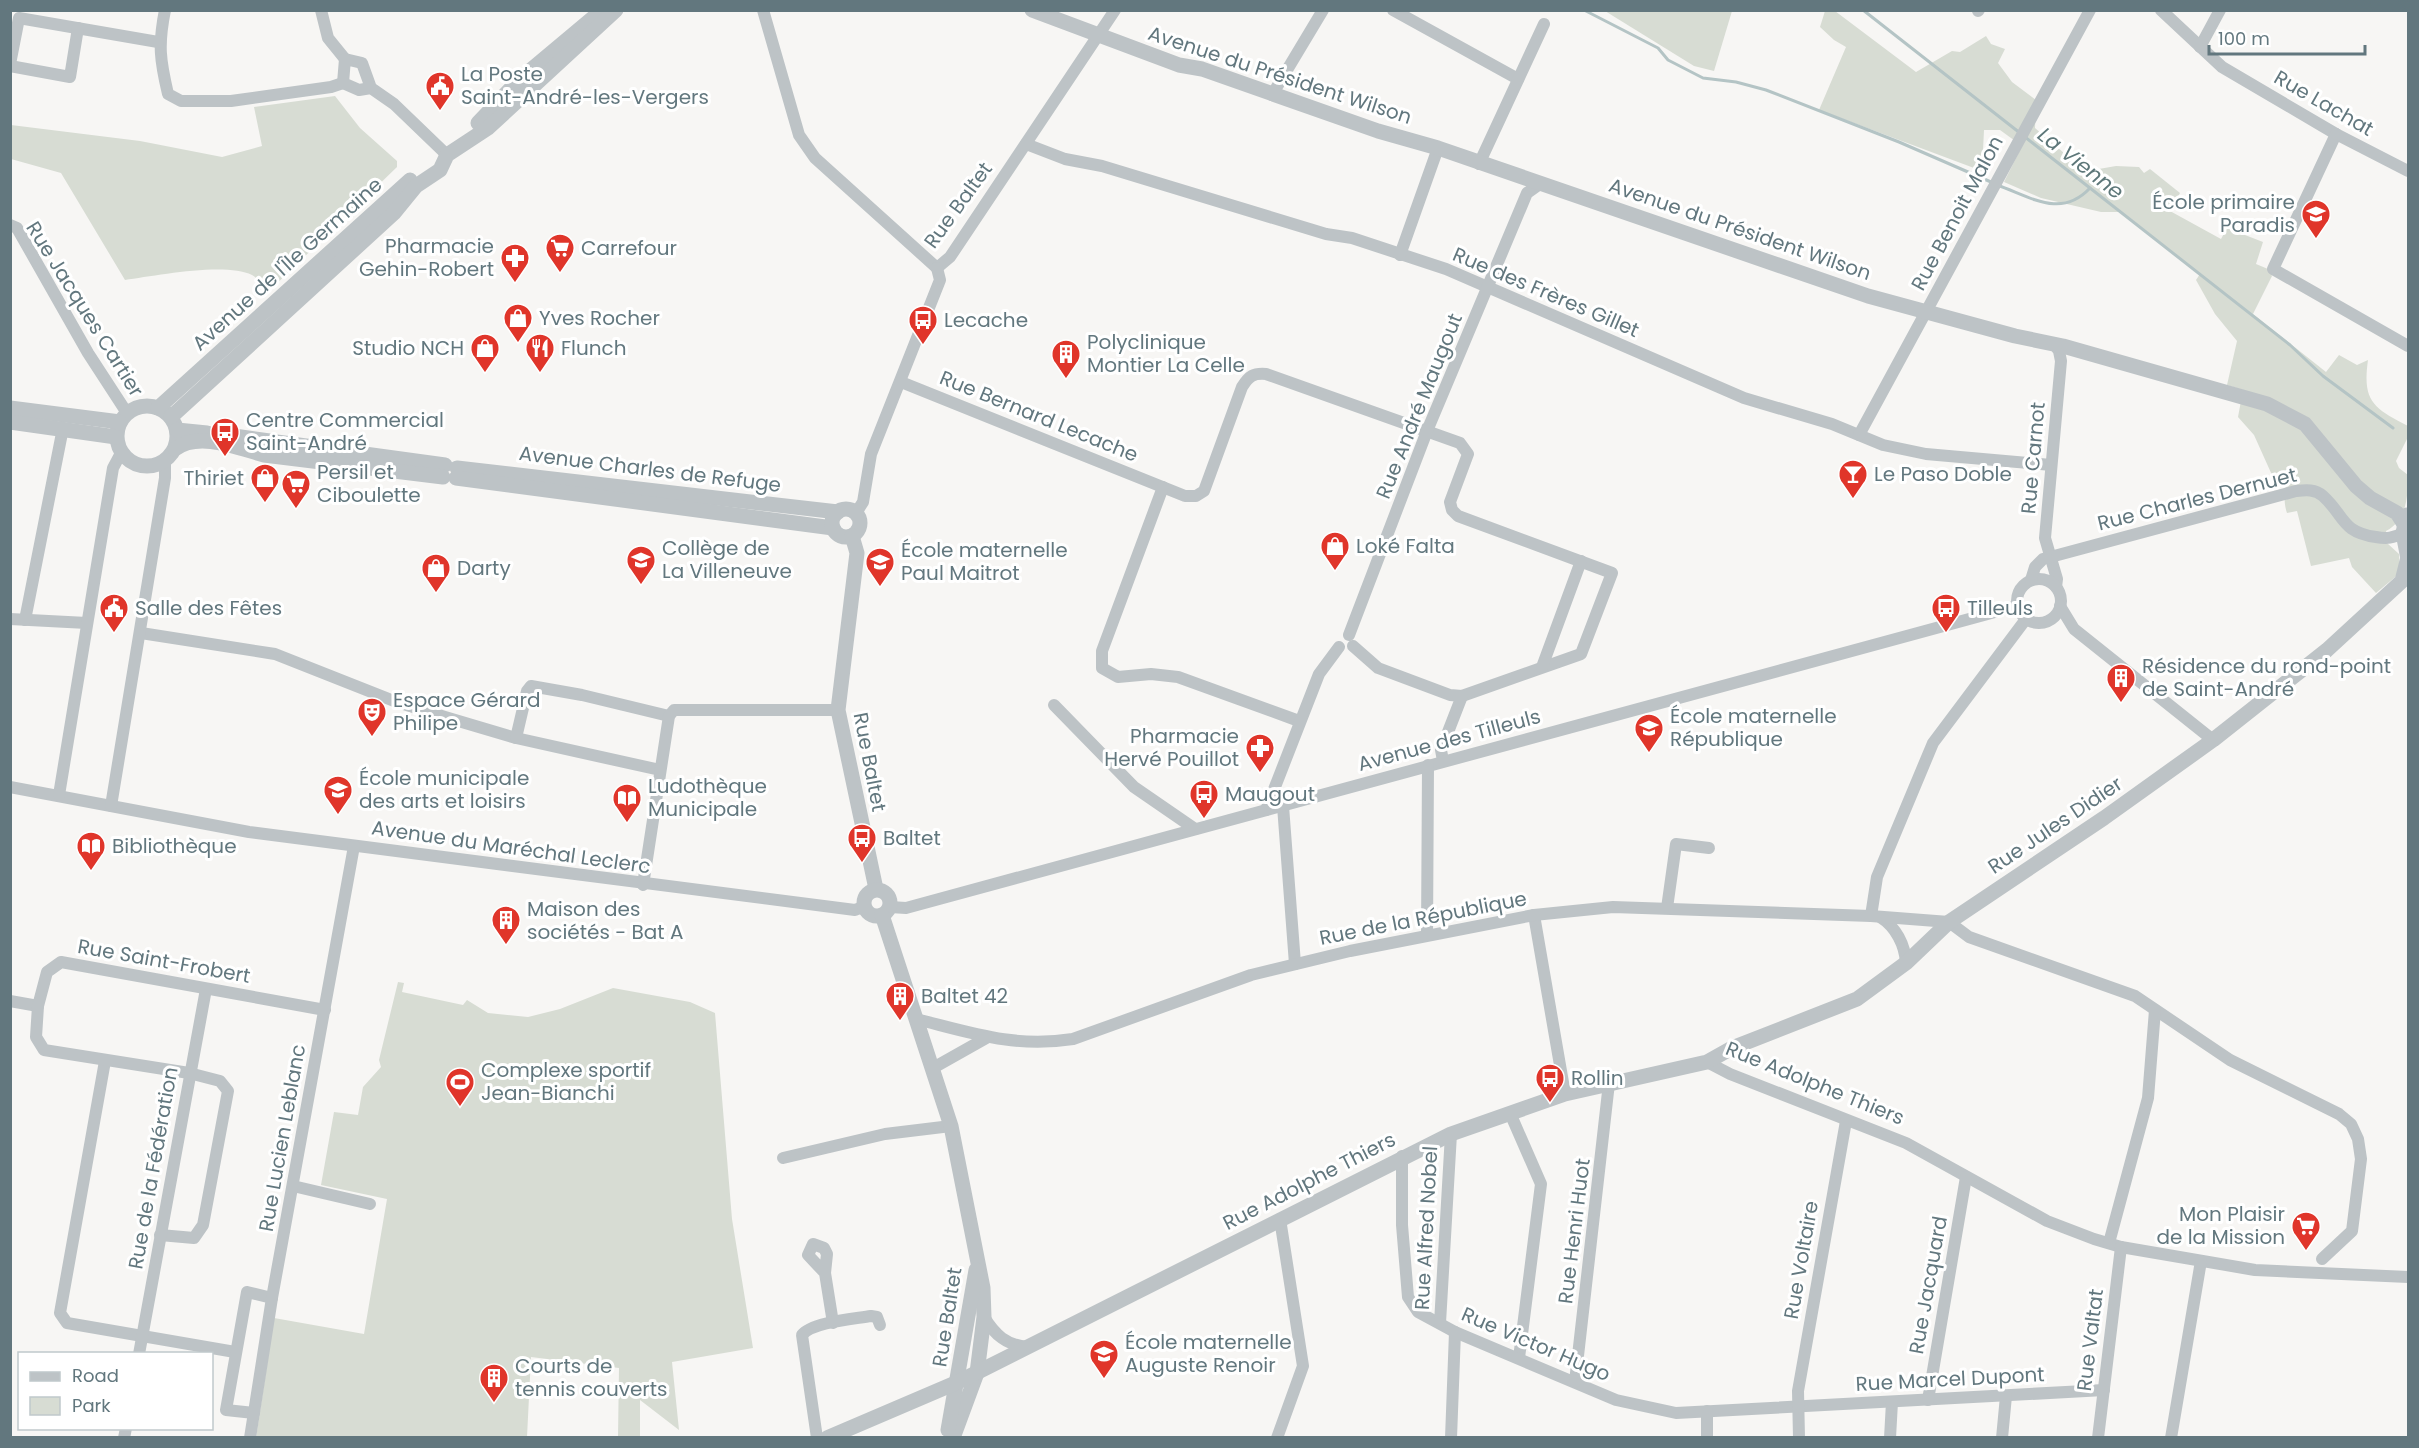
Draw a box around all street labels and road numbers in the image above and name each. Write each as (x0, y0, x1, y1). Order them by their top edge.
street label: Avenue du Président Wilson (1145, 19, 1415, 131)
street label: Rue Lachat (2269, 63, 2379, 143)
street label: Rue Benoit Malon (1904, 131, 2010, 295)
street label: Rue Baltet (917, 156, 999, 254)
street label: Avenue de l'Île Germaine (186, 171, 388, 357)
street label: Avenue du Président Wilson (1605, 171, 1875, 287)
street label: Rue Jacques Cartier (20, 216, 150, 402)
street label: Rue des Frères Gillet (1448, 240, 1644, 344)
street label: Rue André Maugout (1369, 309, 1469, 503)
street label: Rue Bernard Lecache (936, 363, 1142, 469)
street label: Rue Carnot (2014, 401, 2052, 515)
street label: Avenue Charles de Refuge (517, 439, 783, 499)
street label: Rue Charles Dernuet (2094, 461, 2300, 537)
street label: Avenue des Tilleuls (1354, 702, 1544, 778)
street label: Rue Baltet (847, 710, 893, 814)
street label: Rue Jules Didier (1982, 770, 2128, 880)
street label: Avenue du Maréchal Leclerc (370, 814, 652, 880)
street label: Rue de la République (1317, 884, 1529, 952)
street label: Rue Saint-Frobert (75, 932, 253, 990)
street label: Rue Adolphe Thiers (1722, 1034, 1908, 1132)
street label: Rue Lucien Leblanc (252, 1042, 312, 1234)
street label: Rue de la Fédération (121, 1065, 185, 1271)
street label: Rue Adolphe Thiers (1218, 1125, 1400, 1237)
street label: Rue Alfred Nobel (1408, 1145, 1444, 1311)
street label: Rue Henri Huot (1551, 1157, 1597, 1305)
street label: Rue Voltaire (1777, 1199, 1825, 1321)
street label: Rue Jacquard (1902, 1214, 1954, 1356)
street label: Rue Baltet (925, 1265, 969, 1369)
street label: Rue Valtat (2070, 1287, 2110, 1393)
street label: Rue Victor Hugo (1457, 1300, 1615, 1388)
street label: Rue Marcel Dupont (1855, 1360, 2045, 1398)

